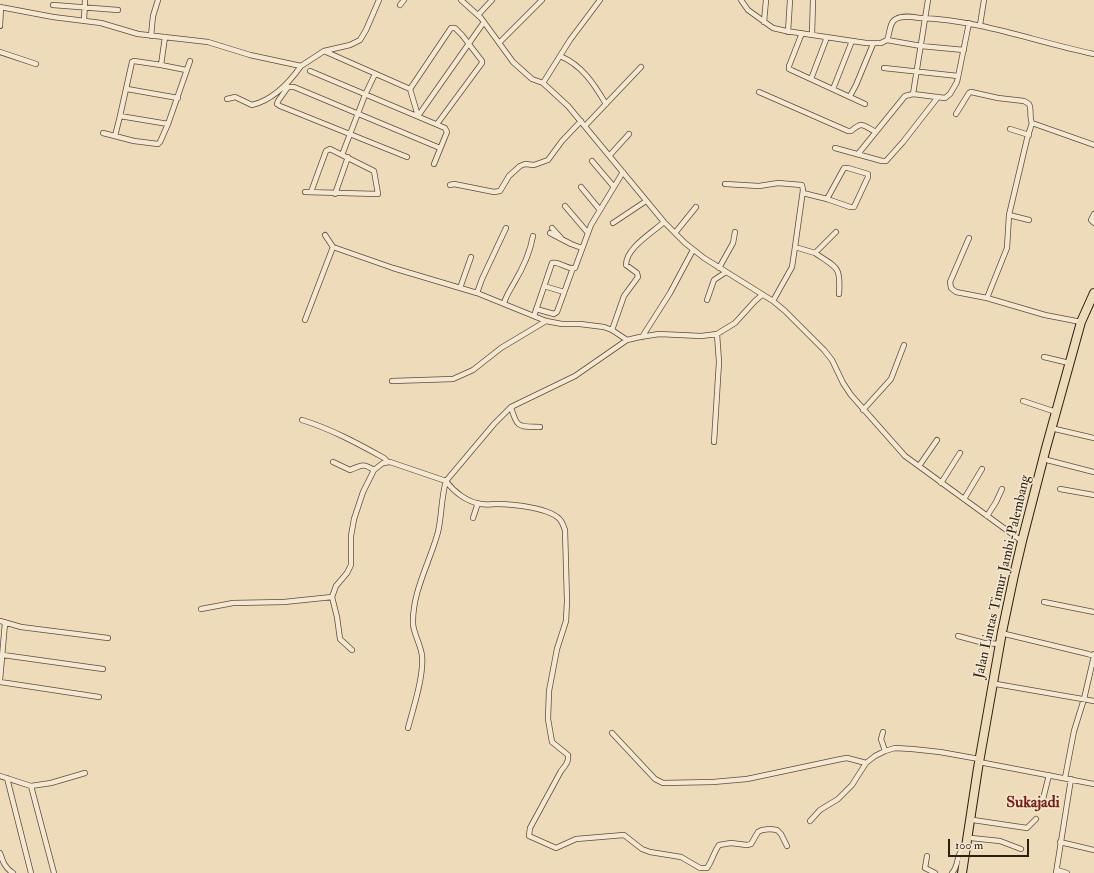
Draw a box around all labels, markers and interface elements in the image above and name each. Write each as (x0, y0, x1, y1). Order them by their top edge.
street label: Jalan Lintas Timur Jambi-Palembang (971, 473, 1035, 681)
district label: Sukajadi (1006, 794, 1060, 814)
scale bar (950, 831, 1031, 857)
text: 100 m (955, 838, 983, 853)

